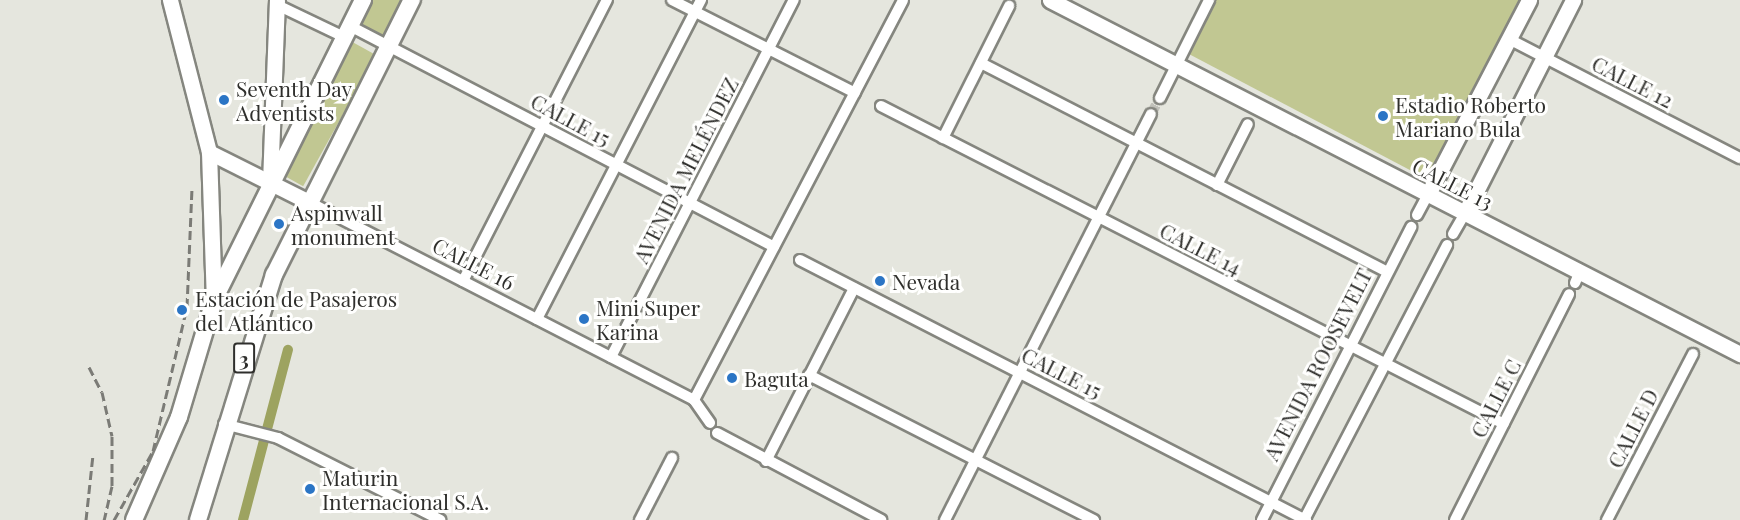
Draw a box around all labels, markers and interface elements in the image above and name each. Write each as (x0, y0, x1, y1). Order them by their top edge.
street label: CALLE 12 (1588, 50, 1678, 112)
street label: AVENIDA MELÉNDEZ (627, 73, 743, 267)
place label: Seventh Day Adventists (236, 75, 352, 125)
street label: CALLE 15 (527, 88, 615, 150)
place label: Estadio Roberto Mariano Bula (1395, 91, 1546, 141)
marker: Seventh Day Adventists (217, 93, 231, 107)
marker: Estadio Roberto Mariano Bula (1376, 109, 1390, 123)
street label: CALLE 13 (1409, 152, 1497, 214)
place label: Aspinwall monument (291, 199, 395, 249)
marker: Aspinwall monument (272, 217, 286, 231)
street label: CALLE 14 (1156, 217, 1246, 279)
street label: CALLE 16 (429, 232, 519, 294)
street label: AVENIDA ROOSEVELT (1258, 264, 1376, 464)
place label: Nevada (892, 268, 960, 294)
marker: Nevada (873, 274, 887, 288)
place label: Estación de Pasajeros del Atlántico (195, 285, 397, 335)
place label: Mini Super Karina (596, 294, 700, 344)
marker: Estación de Pasajeros del Atlántico (173, 301, 191, 319)
marker: Mini Super Karina (577, 312, 591, 326)
road number: 3 (232, 341, 256, 375)
street label: CALLE 15 (1018, 341, 1106, 403)
street label: CALLE C (1465, 355, 1525, 441)
place label: Baguta (744, 365, 809, 391)
marker: Baguta (725, 371, 739, 385)
street label: CALLE D (1601, 384, 1663, 472)
place label: Maturin Internacional S.A. (322, 464, 489, 514)
marker: Maturin Internacional S.A. (303, 482, 317, 496)

